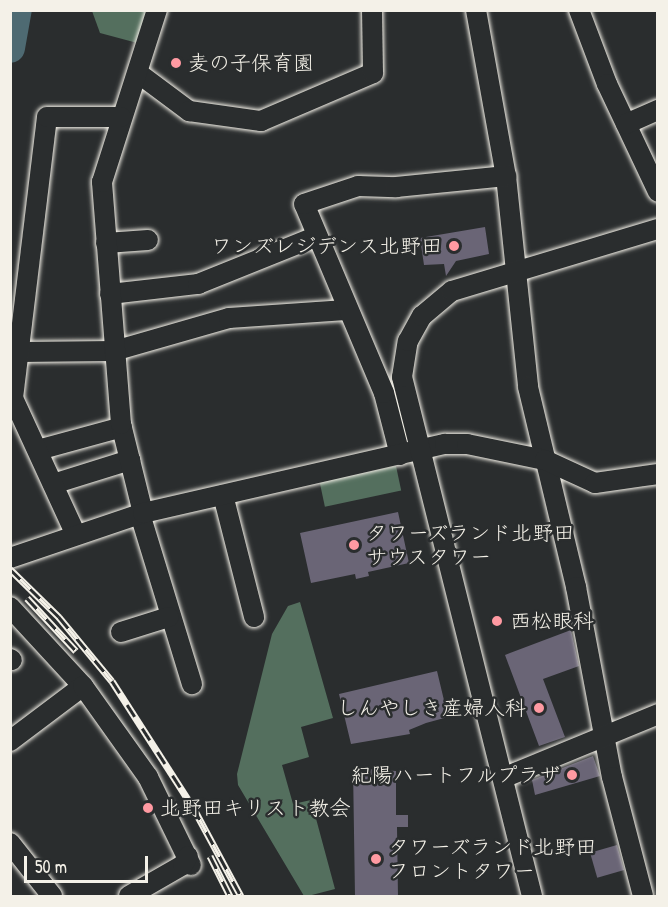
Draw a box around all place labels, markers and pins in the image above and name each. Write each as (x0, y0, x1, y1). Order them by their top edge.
place label: 麦の子保育園 (188, 50, 314, 76)
marker: 麦の子保育園 (169, 56, 183, 70)
place label: ワンズレジデンス北野田 (211, 233, 442, 259)
marker: ワンズレジデンス北野田 (447, 239, 461, 253)
place label: タワーズランド北野田 サウスタワー (366, 520, 576, 570)
marker: タワーズランド北野田 サウスタワー (347, 538, 361, 552)
place label: 西松眼科 (510, 608, 594, 634)
marker: 西松眼科 (488, 612, 506, 630)
place label: しんやしき産婦人科 (337, 695, 526, 721)
marker: しんやしき産婦人科 (530, 699, 548, 717)
place label: 紀陽ハートフルプラザ (350, 762, 560, 788)
marker: 紀陽ハートフルプラザ (565, 768, 579, 782)
place label: 北野田キリスト教会 (160, 795, 349, 821)
marker: 北野田キリスト教会 (141, 801, 155, 815)
place label: タワーズランド北野田 フロントタワー (388, 834, 598, 884)
marker: タワーズランド北野田 フロントタワー (369, 852, 383, 866)

